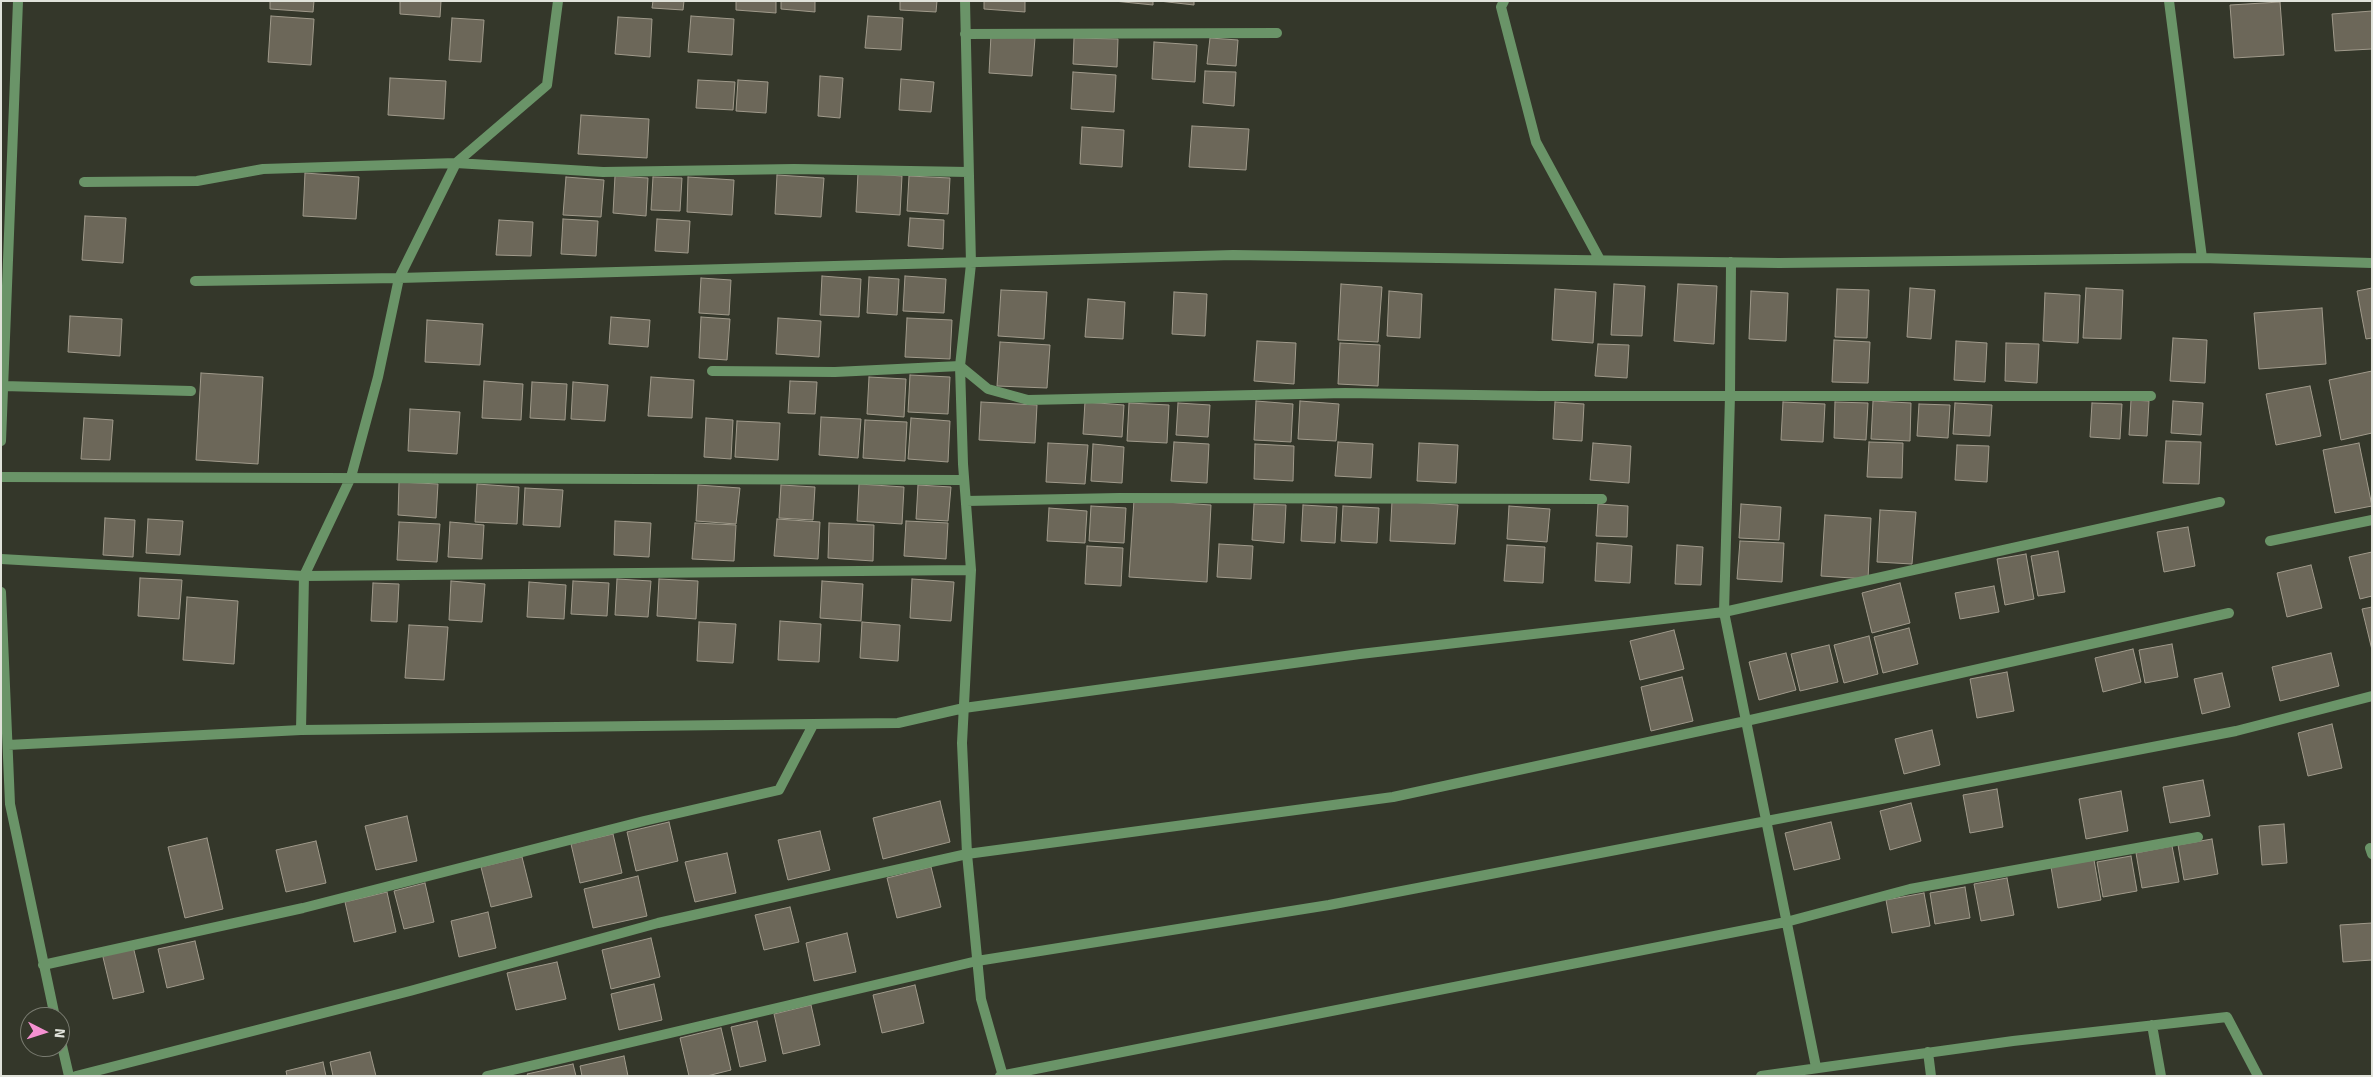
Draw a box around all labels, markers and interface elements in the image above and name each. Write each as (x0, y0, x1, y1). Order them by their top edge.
north arrow (20, 1007, 70, 1057)
text: N (51, 1028, 68, 1039)

